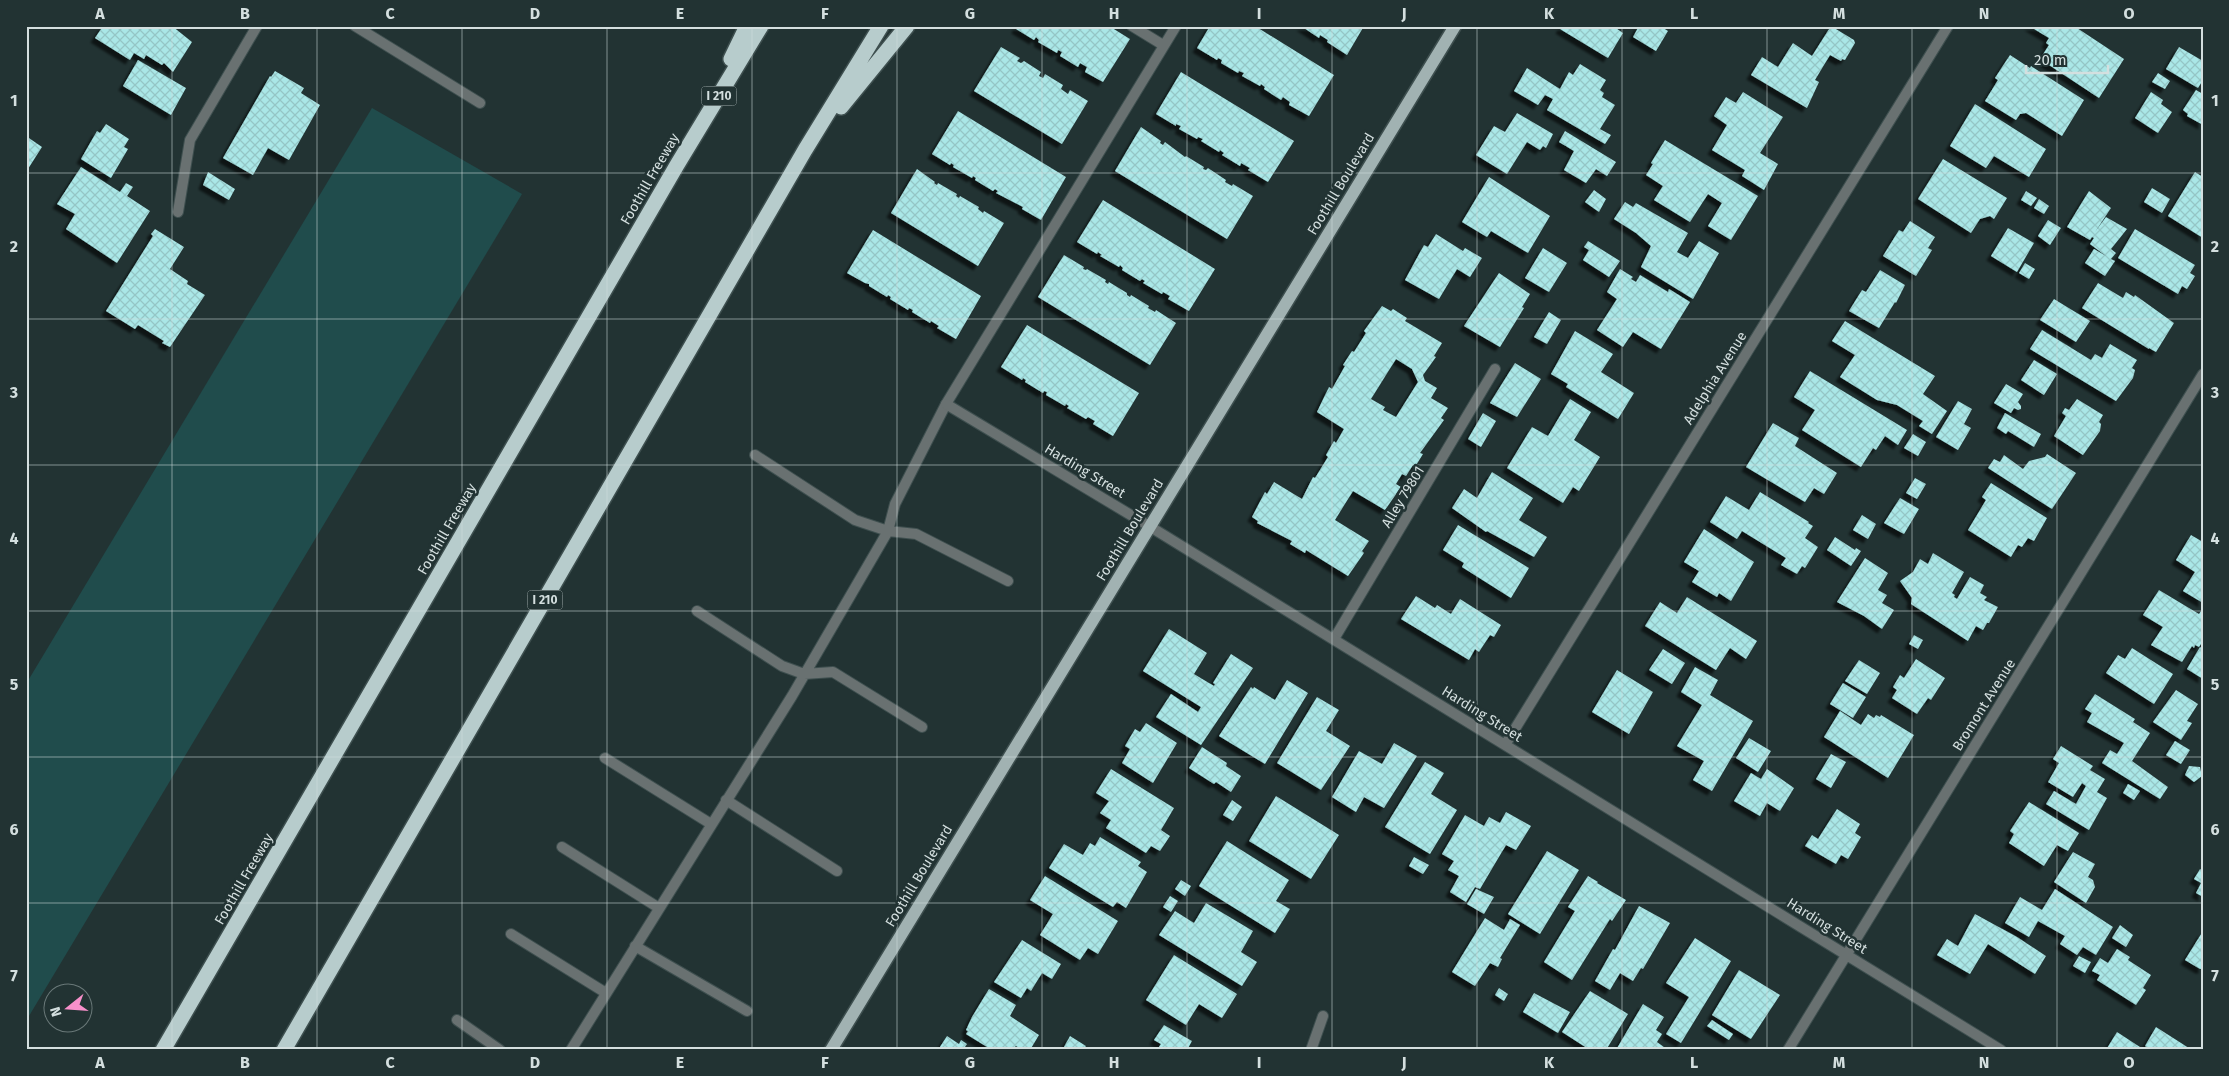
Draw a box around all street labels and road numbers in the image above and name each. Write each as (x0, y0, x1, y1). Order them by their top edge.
road number: I 210 (702, 86, 736, 105)
street label: Foothill Freeway (617, 130, 683, 228)
street label: Foothill Boulevard (1304, 130, 1378, 238)
street label: Adelphia Avenue (1680, 328, 1750, 428)
street label: Harding Street (1041, 440, 1129, 502)
street label: Alley 79801 (1378, 463, 1428, 531)
street label: Foothill Boulevard (1093, 476, 1167, 584)
street label: Foothill Freeway (414, 480, 480, 578)
road number: I 210 (528, 590, 562, 610)
street label: Bromont Avenue (1949, 656, 2019, 754)
street label: Harding Street (1439, 683, 1526, 746)
street label: Foothill Boulevard (882, 822, 956, 930)
street label: Foothill Freeway (211, 830, 277, 928)
street label: Harding Street (1784, 895, 1871, 958)

